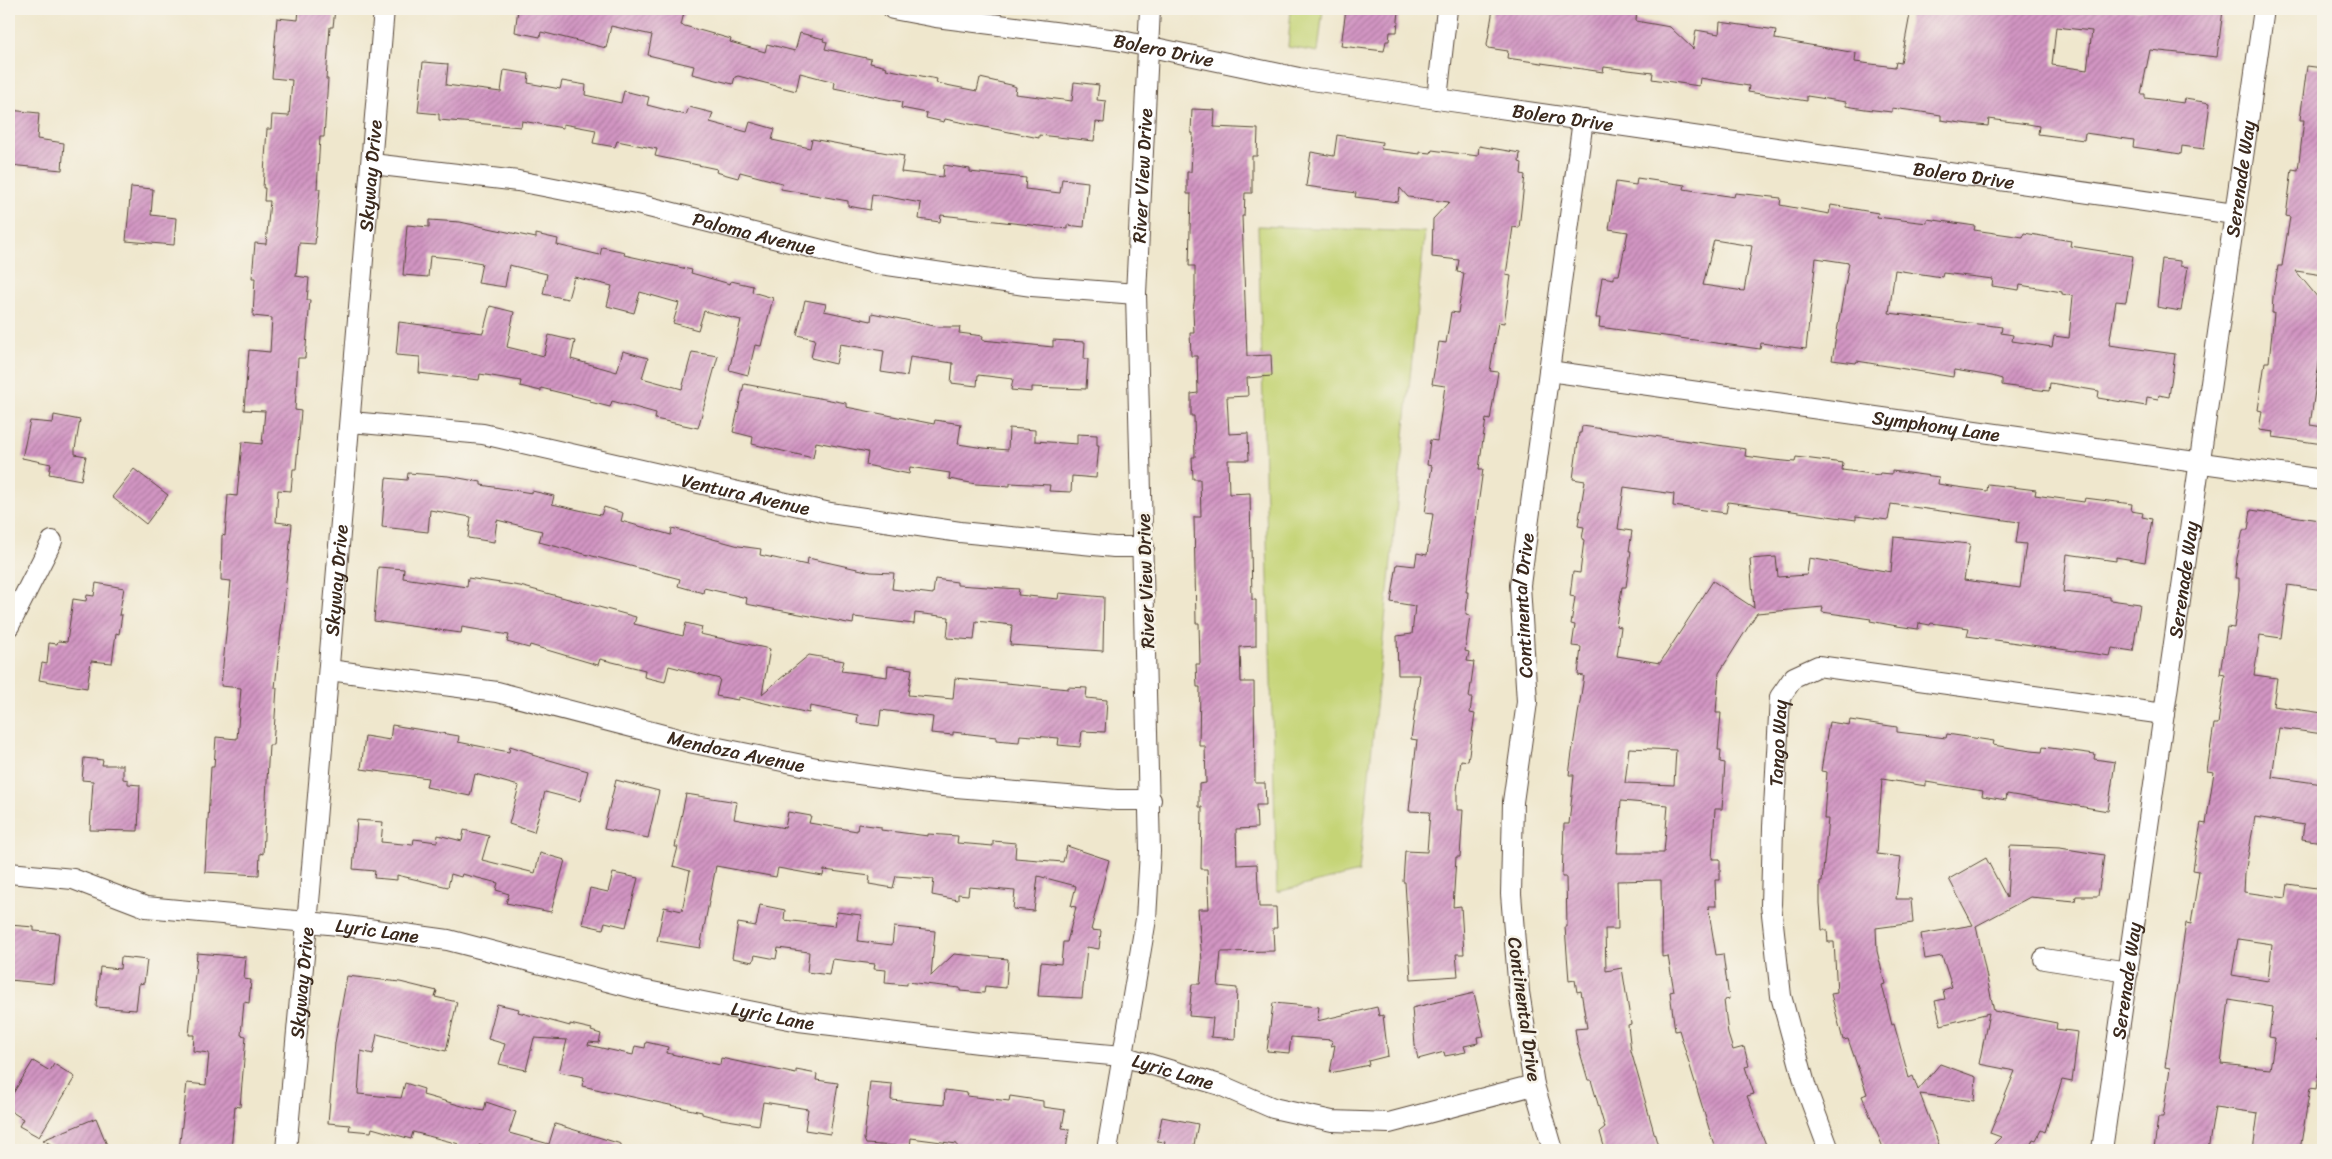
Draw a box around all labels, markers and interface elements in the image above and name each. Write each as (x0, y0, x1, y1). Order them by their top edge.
street label: Bolero Drive (1110, 24, 1217, 77)
street label: Bolero Drive (1510, 94, 1616, 141)
street label: River View Drive (1123, 107, 1162, 244)
street label: Serenade Way (2216, 118, 2265, 240)
street label: Skyway Drive (349, 119, 392, 233)
street label: Bolero Drive (1911, 152, 2017, 199)
street label: Paloma Avenue (689, 202, 819, 265)
street label: Symphony Lane (1870, 401, 2002, 451)
street label: Ventura Avenue (678, 464, 813, 525)
street label: River View Drive (1127, 513, 1164, 649)
street label: Serenade Way (2159, 519, 2208, 640)
street label: Skyway Drive (315, 523, 358, 637)
street label: Continental Drive (1504, 531, 1544, 679)
street label: Tango Way (1759, 699, 1797, 788)
street label: Mendoza Avenue (664, 721, 808, 782)
street label: Lyric Lane (333, 909, 421, 953)
street label: Serenade Way (2102, 920, 2151, 1041)
street label: Skyway Drive (280, 926, 324, 1040)
street label: Continental Drive (1498, 935, 1551, 1083)
street label: Lyric Lane (728, 992, 816, 1040)
street label: Lyric Lane (1128, 1044, 1218, 1099)

